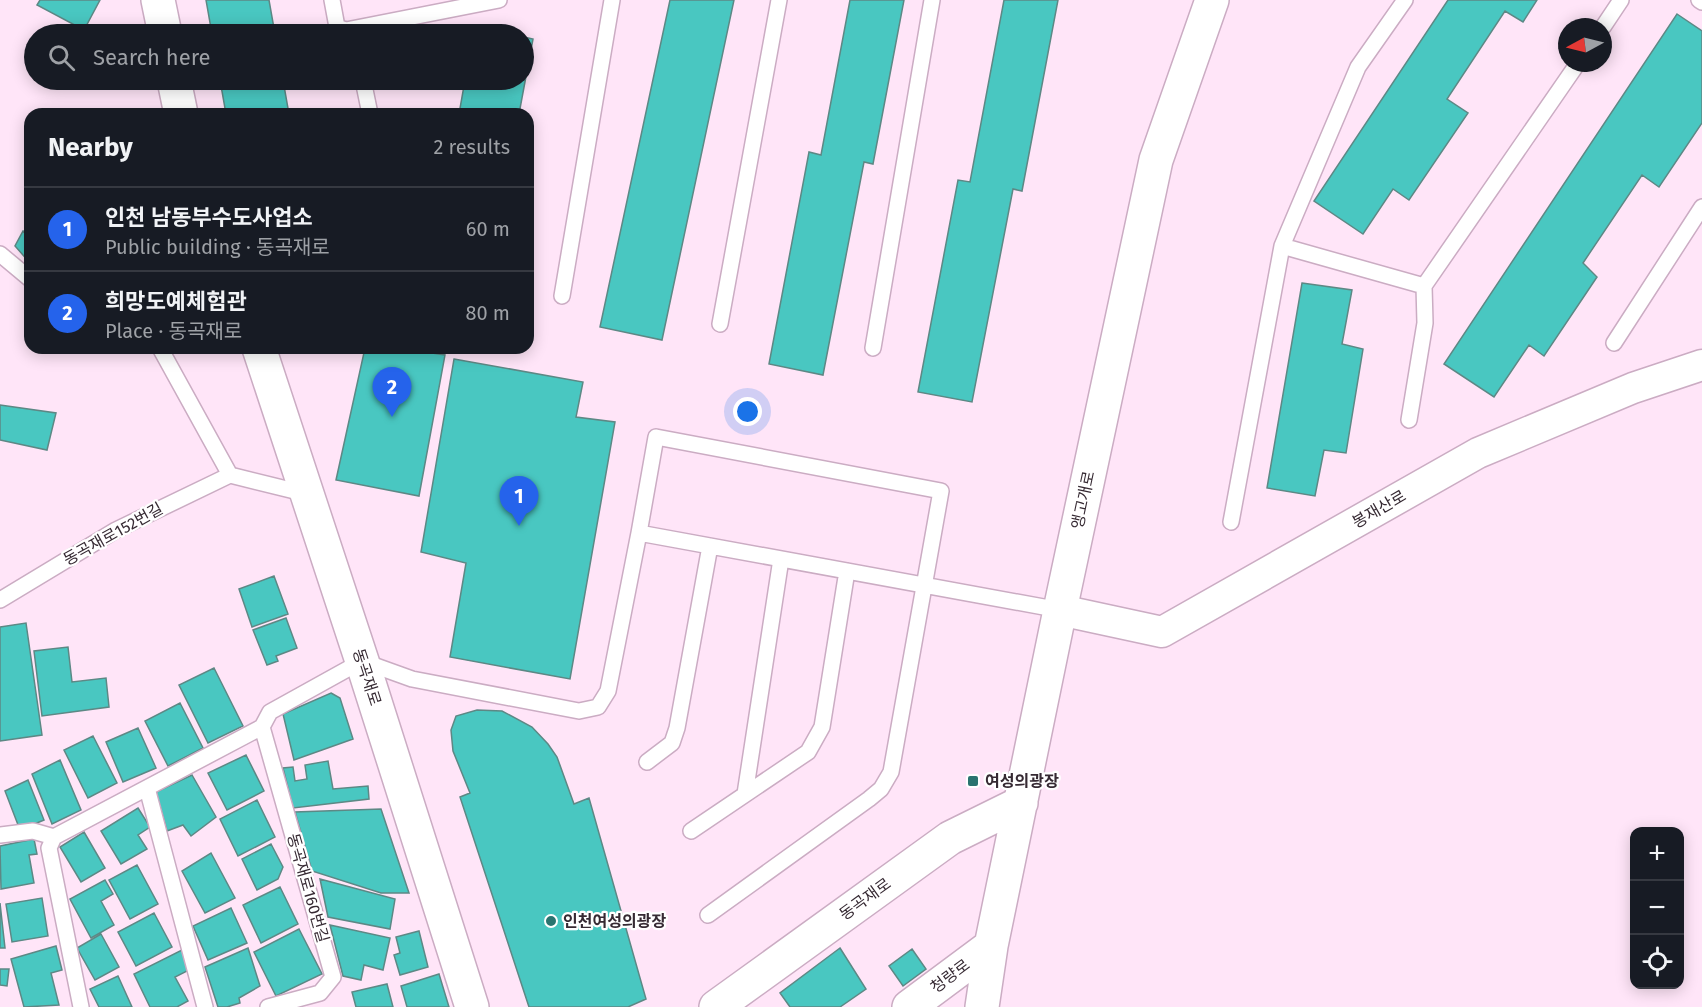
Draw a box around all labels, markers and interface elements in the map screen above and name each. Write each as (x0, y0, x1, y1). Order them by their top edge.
north arrow (1558, 18, 1612, 72)
search box (24, 24, 534, 90)
icon: search (45, 41, 78, 74)
text: Search here (93, 44, 211, 71)
text: Nearby (48, 132, 133, 163)
text: 2 results (433, 135, 510, 159)
text: 인천 남동부수도사업소 (105, 204, 313, 231)
text: 1 (63, 217, 72, 241)
text: 60 m (466, 217, 510, 241)
text: Public building · 동곡재로 (105, 235, 330, 259)
text: 희망도예체험관 (105, 288, 247, 315)
text: 2 (62, 301, 73, 325)
text: 80 m (465, 301, 510, 325)
text: Place · 동곡재로 (105, 319, 242, 343)
pin: 2 (372, 368, 412, 417)
your location (733, 397, 762, 426)
street label: 앵고개로 (1068, 469, 1098, 531)
pin: 1 (500, 476, 538, 526)
street label: 봉재산로 (1349, 486, 1409, 532)
street label: 동곡재로152번길 (60, 499, 166, 569)
street label: 동곡재로 (349, 646, 385, 708)
place label: 여성의광장 (985, 772, 1059, 791)
marker: 여성의광장 (966, 774, 980, 788)
map controls (1630, 827, 1684, 989)
button: + (1630, 827, 1684, 881)
street label: 동곡재로160번길 (283, 831, 333, 945)
street label: 동곡재로 (836, 874, 895, 924)
button: − (1630, 881, 1684, 935)
place label: 인천여성의광장 (563, 912, 666, 931)
marker: 인천여성의광장 (544, 914, 558, 928)
button: locate (1630, 935, 1684, 989)
street label: 청량로 (927, 955, 974, 997)

